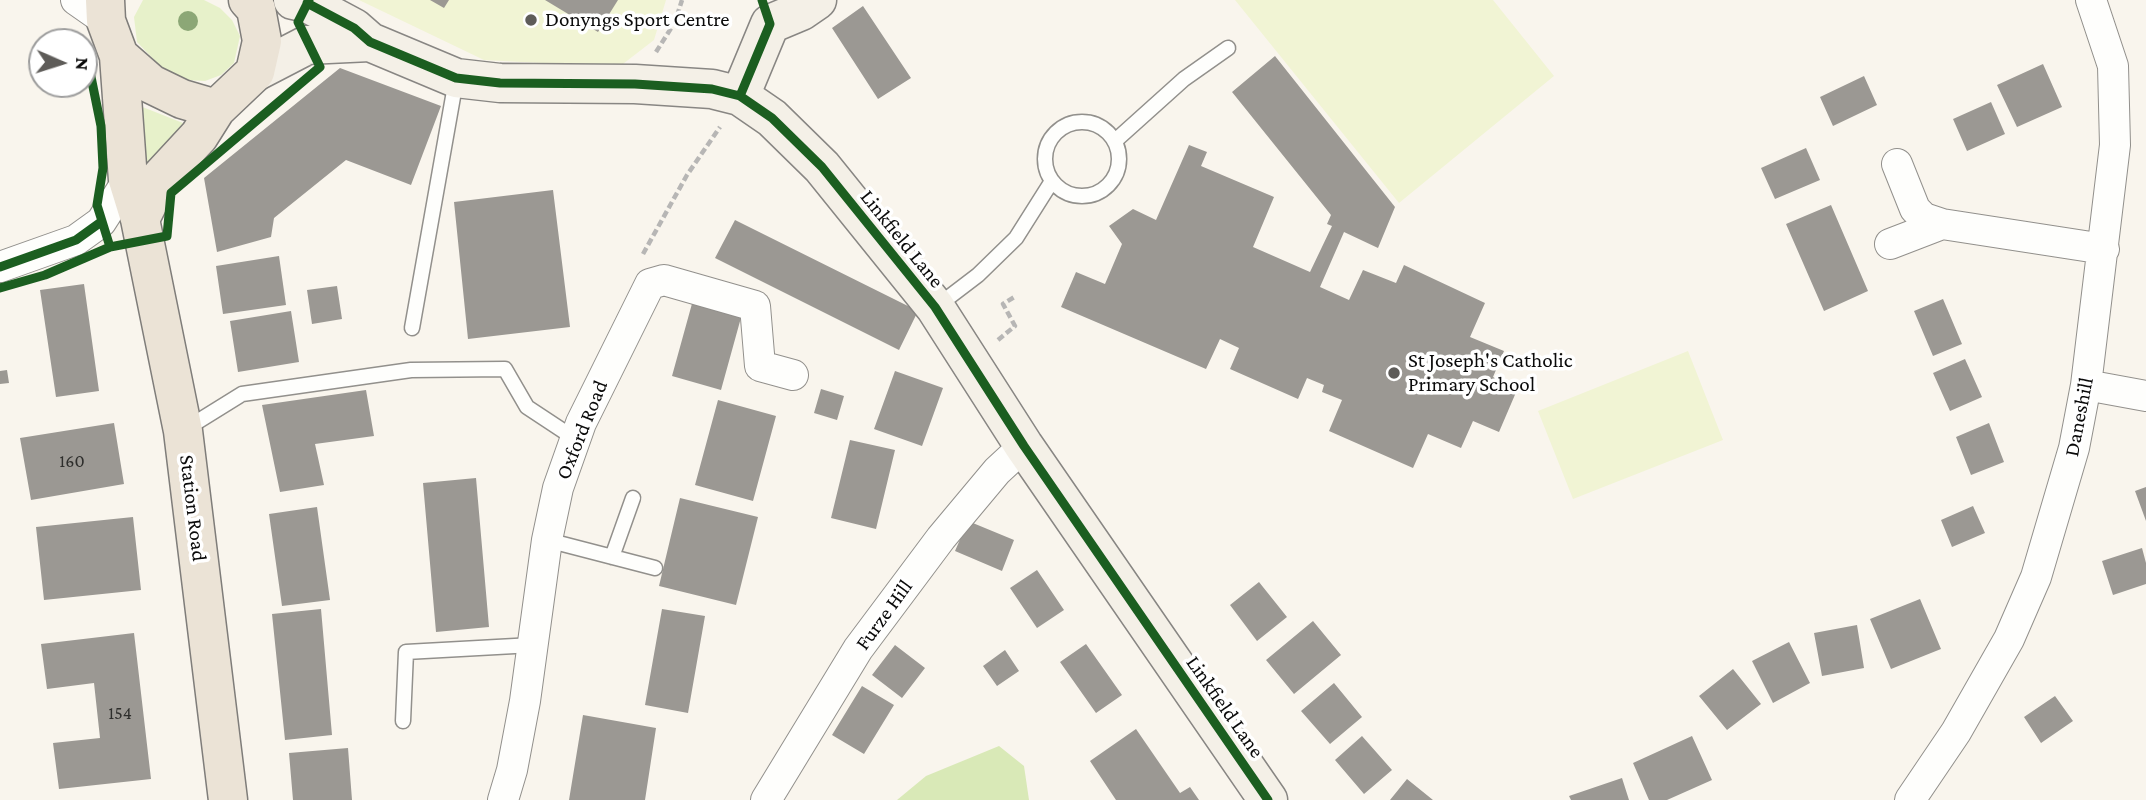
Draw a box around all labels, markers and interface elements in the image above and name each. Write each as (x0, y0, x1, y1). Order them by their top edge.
place label: Donyngs Sport Centre (545, 7, 729, 33)
marker: Donyngs Sport Centre (523, 12, 539, 28)
north arrow (28, 28, 98, 98)
text: N (72, 57, 93, 71)
street label: Linkfield Lane (855, 185, 949, 293)
place label: St Joseph's Catholic Primary School (1408, 348, 1572, 398)
marker: St Joseph's Catholic Primary School (1386, 365, 1402, 381)
street label: Daneshill (2059, 375, 2099, 459)
street label: Oxford Road (551, 377, 613, 483)
house number: 160 (59, 450, 85, 472)
street label: Station Road (174, 453, 212, 563)
street label: Furze Hill (850, 575, 918, 655)
street label: Linkfield Lane (1181, 651, 1269, 763)
house number: 154 (108, 702, 132, 724)

